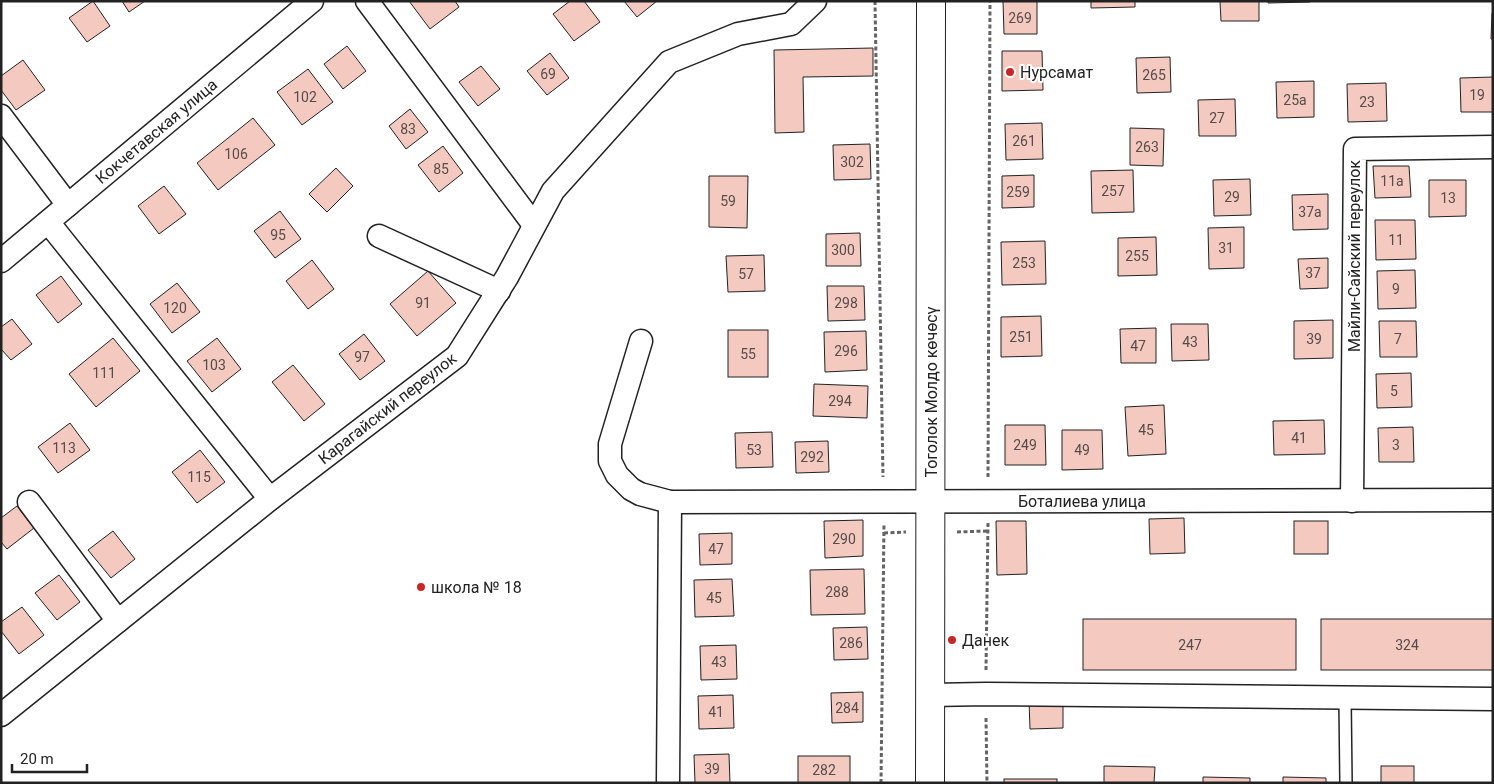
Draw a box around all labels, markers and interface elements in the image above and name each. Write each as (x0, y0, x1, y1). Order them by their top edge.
house number: 269 (1008, 10, 1032, 26)
place label: Нурсамат (1020, 63, 1093, 82)
house number: 69 (540, 66, 556, 82)
marker: Нурсамат (1004, 66, 1016, 78)
house number: 265 (1142, 67, 1166, 83)
street label: Кокчетавская улица (92, 75, 221, 188)
house number: 19 (1469, 87, 1485, 103)
house number: 102 (293, 89, 317, 105)
house number: 25а (1283, 92, 1307, 108)
house number: 23 (1359, 94, 1375, 110)
house number: 27 (1209, 110, 1225, 126)
house number: 83 (400, 121, 416, 137)
house number: 261 (1012, 133, 1036, 149)
house number: 263 (1135, 139, 1159, 155)
house number: 106 (224, 146, 248, 162)
house number: 302 (840, 154, 864, 170)
street label: Майли-Сайский переулок (1345, 160, 1364, 352)
house number: 85 (433, 161, 449, 177)
house number: 11а (1380, 173, 1404, 189)
house number: 257 (1101, 183, 1125, 199)
house number: 259 (1006, 184, 1030, 200)
house number: 29 (1224, 189, 1240, 205)
house number: 13 (1440, 190, 1456, 206)
house number: 59 (720, 193, 736, 209)
house number: 37а (1298, 204, 1322, 220)
house number: 95 (270, 227, 286, 243)
house number: 11 (1388, 232, 1404, 248)
house number: 31 (1218, 240, 1234, 256)
house number: 300 (831, 242, 855, 258)
house number: 255 (1125, 248, 1149, 264)
house number: 253 (1012, 255, 1036, 271)
house number: 37 (1305, 265, 1321, 281)
house number: 57 (738, 266, 754, 282)
house number: 9 (1392, 281, 1400, 297)
house number: 91 (415, 295, 431, 311)
house number: 298 (834, 295, 858, 311)
house number: 120 (163, 300, 187, 316)
street label: Тоголок Молдо көчөсү (922, 306, 941, 478)
house number: 251 (1009, 329, 1033, 345)
house number: 39 (1306, 331, 1322, 347)
house number: 7 (1394, 331, 1402, 347)
house number: 43 (1182, 334, 1198, 350)
house number: 47 (1130, 338, 1146, 354)
house number: 296 (834, 343, 858, 359)
house number: 55 (740, 346, 756, 362)
street label: Карагайский переулок (314, 348, 460, 468)
house number: 97 (354, 349, 370, 365)
house number: 103 (202, 357, 226, 373)
house number: 111 (92, 365, 116, 381)
house number: 5 (1390, 383, 1398, 399)
house number: 294 (828, 393, 852, 409)
house number: 45 (1138, 422, 1154, 438)
house number: 41 (1291, 430, 1307, 446)
house number: 249 (1013, 437, 1037, 453)
house number: 3 (1392, 437, 1400, 453)
house number: 113 (52, 440, 76, 456)
house number: 53 (746, 442, 762, 458)
house number: 49 (1074, 442, 1090, 458)
house number: 292 (800, 449, 824, 465)
house number: 115 (187, 469, 211, 485)
street label: Боталиева улица (1018, 492, 1146, 511)
house number: 290 (832, 531, 856, 547)
house number: 47 (708, 541, 724, 557)
place label: школа № 18 (431, 578, 522, 597)
marker: школа № 18 (415, 581, 427, 593)
house number: 288 (825, 584, 849, 600)
house number: 45 (706, 590, 722, 606)
place label: Данек (962, 631, 1009, 650)
marker: Данек (946, 634, 958, 646)
house number: 286 (839, 635, 863, 651)
house number: 247 (1178, 637, 1202, 653)
house number: 324 (1395, 637, 1419, 653)
house number: 43 (711, 654, 727, 670)
house number: 284 (835, 700, 859, 716)
house number: 41 (708, 704, 724, 720)
scale bar (12, 742, 88, 774)
text: 20 m (20, 750, 54, 768)
house number: 39 (704, 761, 720, 777)
house number: 282 (812, 762, 836, 778)

